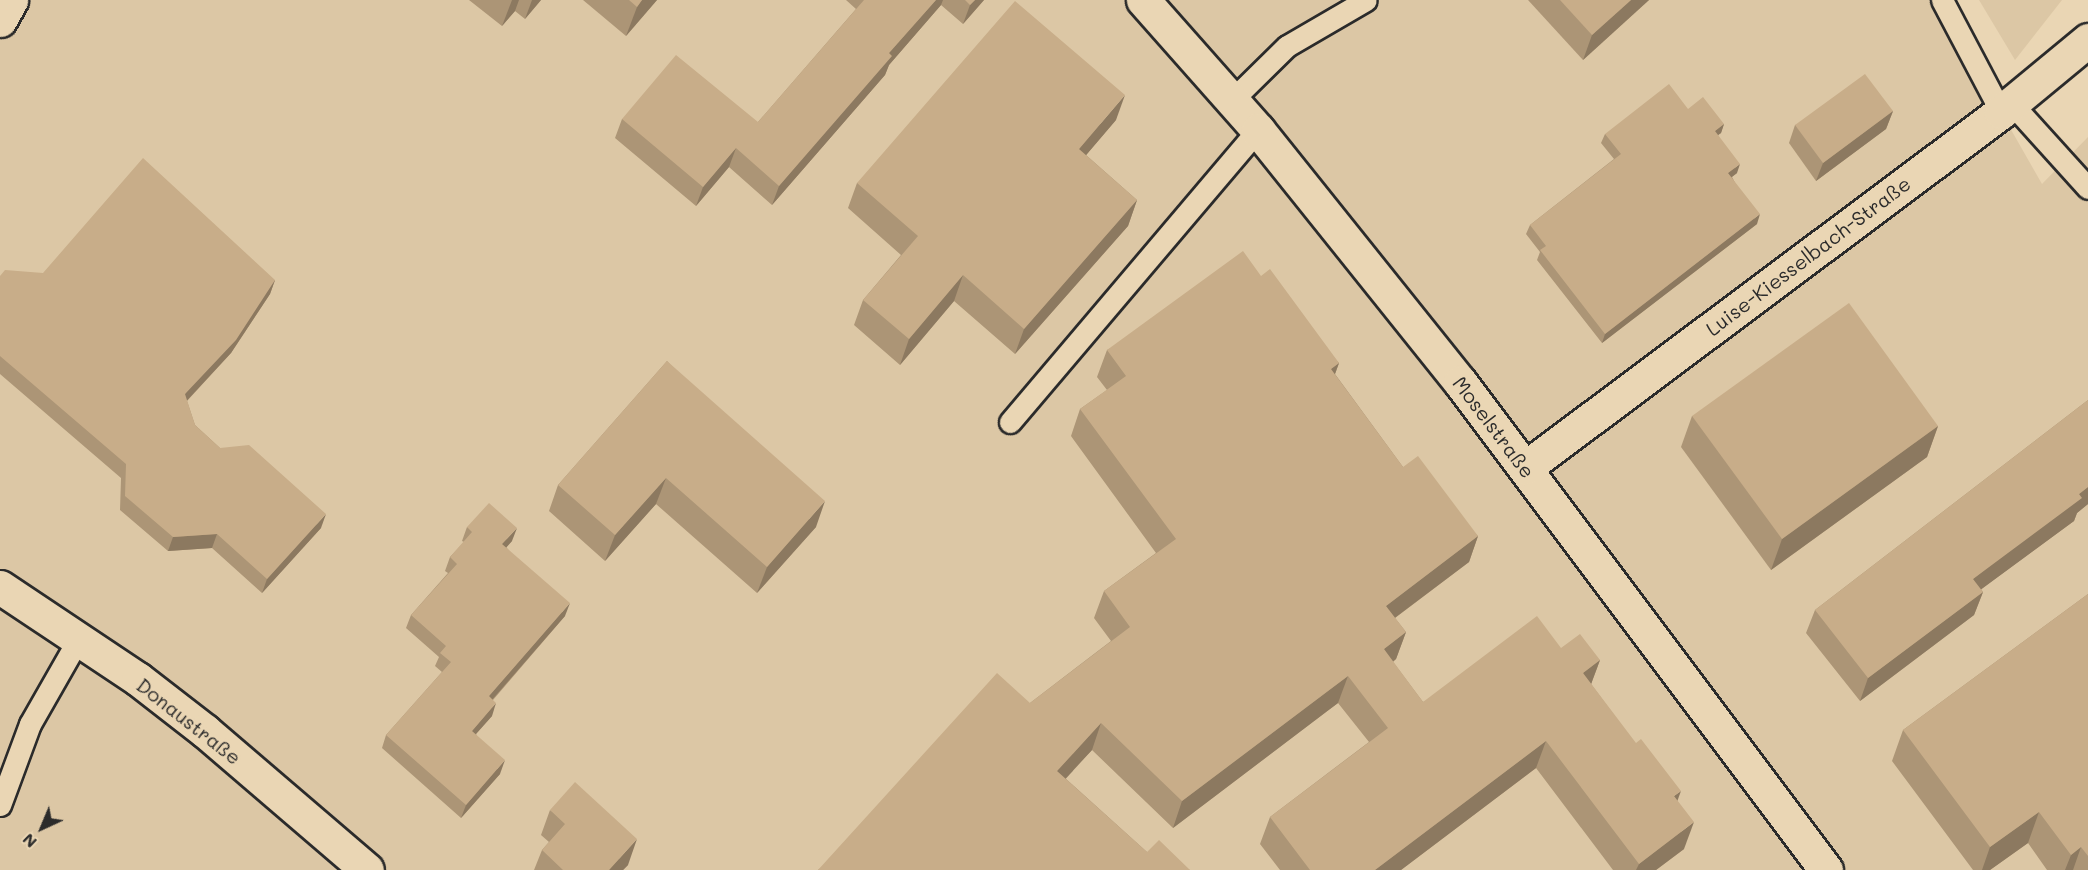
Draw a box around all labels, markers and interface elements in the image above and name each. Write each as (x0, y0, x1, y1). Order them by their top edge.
street label: Luise-Kiesselbach-Straße (1701, 171, 1915, 341)
street label: Moselstraße (1448, 371, 1540, 483)
street label: Donaustraße (132, 673, 246, 769)
north arrow (12, 798, 72, 858)
text: N (17, 830, 41, 853)

